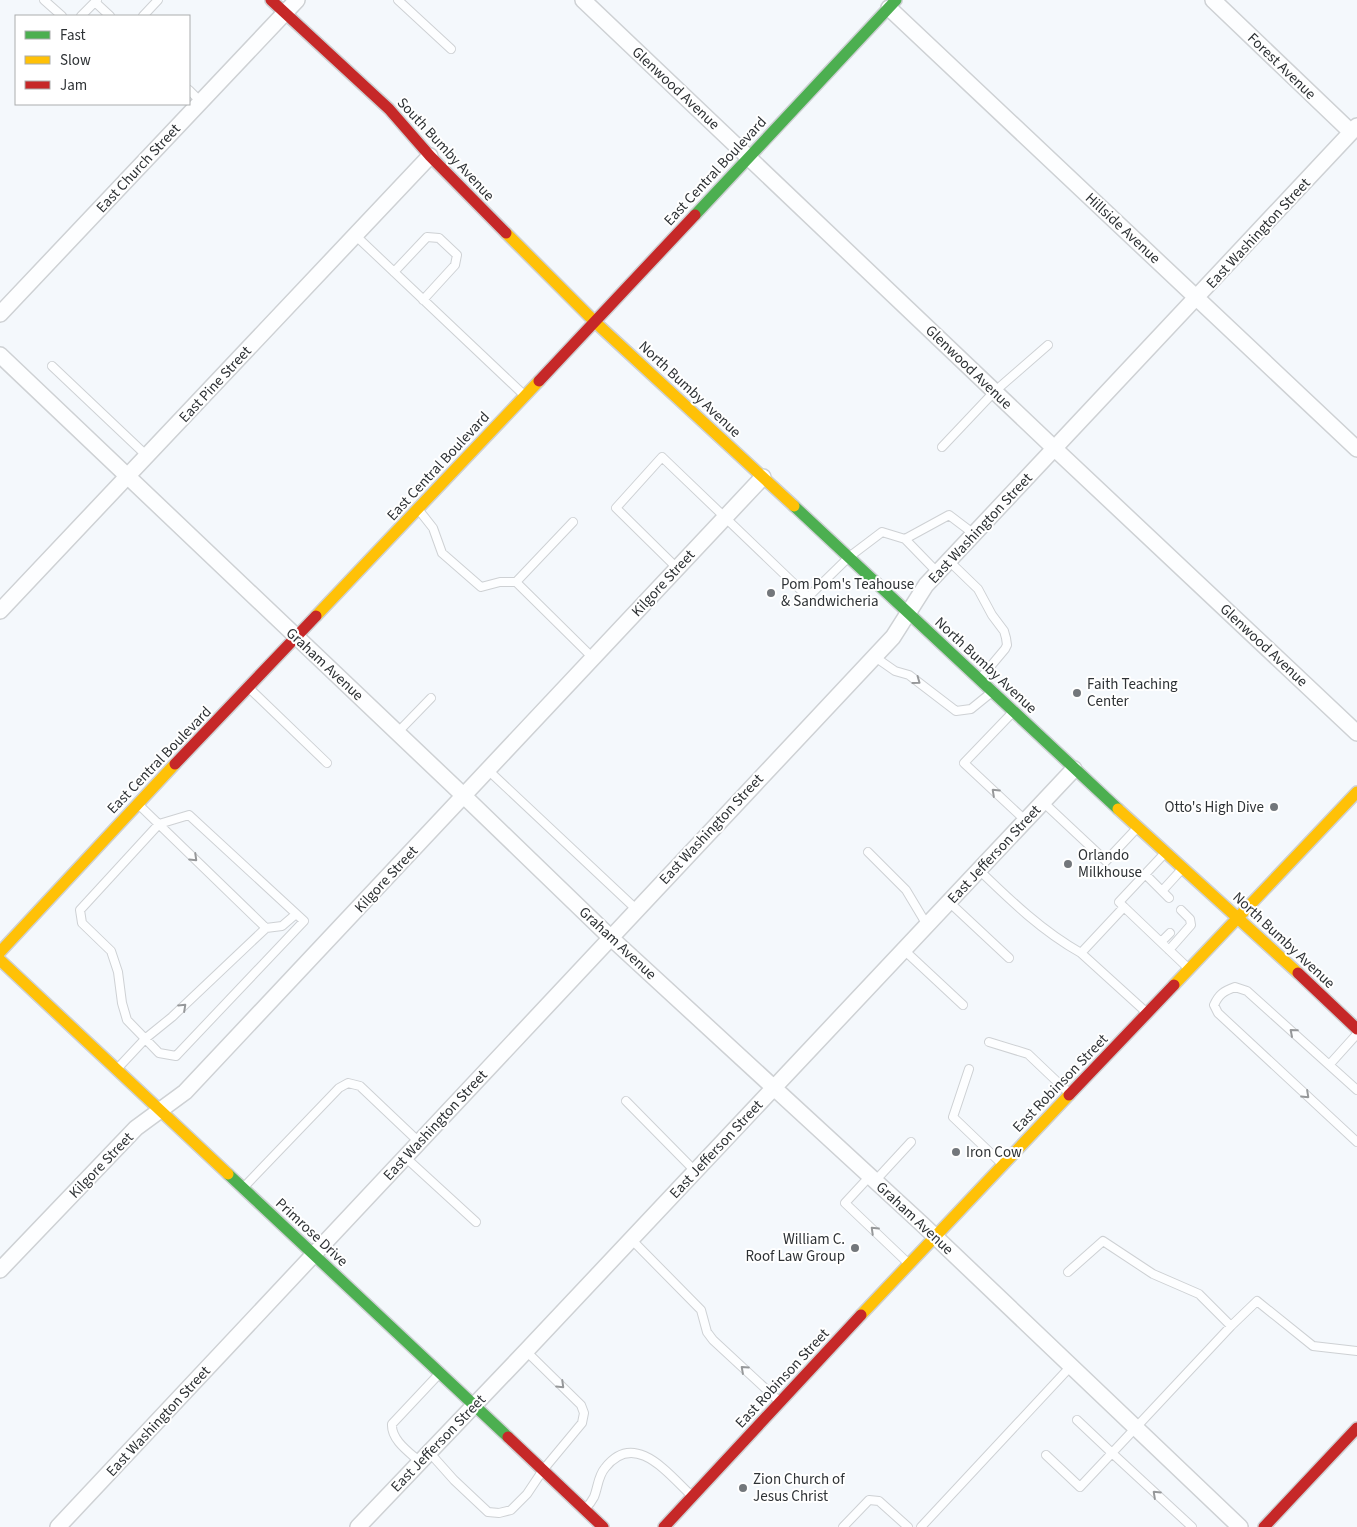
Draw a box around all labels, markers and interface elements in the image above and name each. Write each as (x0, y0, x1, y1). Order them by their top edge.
legend (15, 15, 190, 105)
text: Fast (60, 25, 86, 46)
street label: Forest Avenue (1243, 28, 1321, 105)
street label: Glenwood Avenue (627, 42, 724, 135)
text: Slow (60, 50, 91, 71)
text: Jam (60, 75, 87, 96)
street label: South Bumby Avenue (392, 93, 499, 206)
street label: East Central Boulevard (659, 112, 772, 230)
street label: East Church Street (91, 119, 185, 218)
street label: East Washington Street (1201, 173, 1315, 293)
street label: Hillside Avenue (1080, 188, 1165, 269)
street label: Glenwood Avenue (921, 320, 1017, 414)
street label: North Bumby Avenue (634, 336, 746, 442)
street label: East Pine Street (174, 341, 256, 427)
street label: East Central Boulevard (382, 407, 495, 525)
street label: East Washington Street (923, 468, 1037, 588)
street label: Kilgore Street (627, 545, 700, 621)
place label: Pom Pom's Teahouse & Sandwicheria (781, 574, 914, 612)
marker: Pom Pom's Teahouse & Sandwicheria (765, 587, 777, 599)
street label: Glenwood Avenue (1215, 599, 1312, 692)
street label: North Bumby Avenue (930, 612, 1042, 718)
street label: Graham Avenue (281, 623, 368, 706)
place label: Faith Teaching Center (1087, 674, 1178, 712)
one-way arrow (911, 675, 920, 683)
marker: Faith Teaching Center (1071, 687, 1083, 699)
street label: East Central Boulevard (102, 702, 216, 819)
street label: East Washington Street (654, 769, 768, 889)
one-way arrow (991, 789, 1000, 798)
place label: Otto's High Dive (1164, 797, 1264, 818)
street label: East Jefferson Street (943, 800, 1046, 908)
marker: Otto's High Dive (1268, 801, 1280, 813)
street label: Kilgore Street (350, 841, 423, 917)
place label: Orlando Milkhouse (1078, 845, 1142, 883)
one-way arrow (188, 852, 197, 861)
marker: Orlando Milkhouse (1062, 858, 1074, 870)
street label: North Bumby Avenue (1228, 887, 1340, 993)
street label: Graham Avenue (574, 902, 661, 985)
one-way arrow (177, 1004, 186, 1013)
street label: East Robinson Street (1008, 1029, 1113, 1137)
one-way arrow (1290, 1029, 1299, 1038)
street label: East Washington Street (378, 1065, 492, 1185)
one-way arrow (1300, 1089, 1309, 1098)
street label: East Jefferson Street (665, 1095, 768, 1203)
street label: Kilgore Street (64, 1128, 138, 1203)
place label: Iron Cow (966, 1142, 1022, 1163)
marker: Iron Cow (950, 1146, 962, 1158)
street label: Graham Avenue (871, 1177, 958, 1260)
street label: Primrose Drive (271, 1193, 353, 1271)
one-way arrow (870, 1227, 879, 1236)
place label: William C. Roof Law Group (745, 1229, 845, 1267)
marker: William C. Roof Law Group (849, 1242, 861, 1254)
street label: East Robinson Street (731, 1324, 834, 1433)
street label: East Washington Street (101, 1361, 215, 1481)
one-way arrow (741, 1366, 750, 1375)
one-way arrow (555, 1379, 564, 1388)
street label: East Jefferson Street (386, 1390, 491, 1497)
place label: Zion Church of Jesus Christ (753, 1469, 845, 1507)
marker: Zion Church of Jesus Christ (737, 1482, 749, 1494)
one-way arrow (1153, 1491, 1162, 1500)

